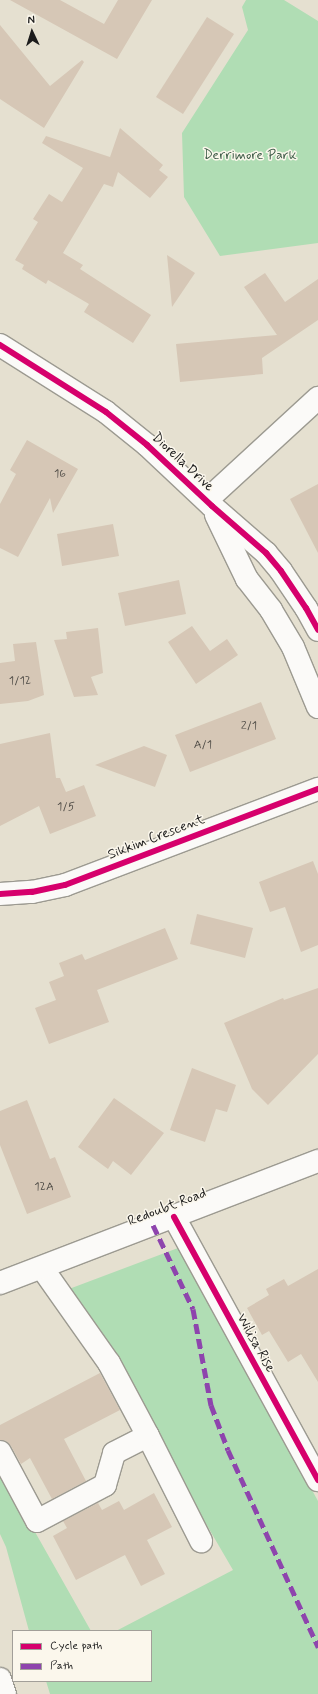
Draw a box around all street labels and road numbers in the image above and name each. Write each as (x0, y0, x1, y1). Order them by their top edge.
street label: Diorella Drive (149, 429, 217, 495)
street label: Sikkim Crescent (107, 812, 205, 862)
street label: Redoubt Road (125, 1184, 209, 1230)
street label: Wilisa Rise (233, 1310, 279, 1376)

